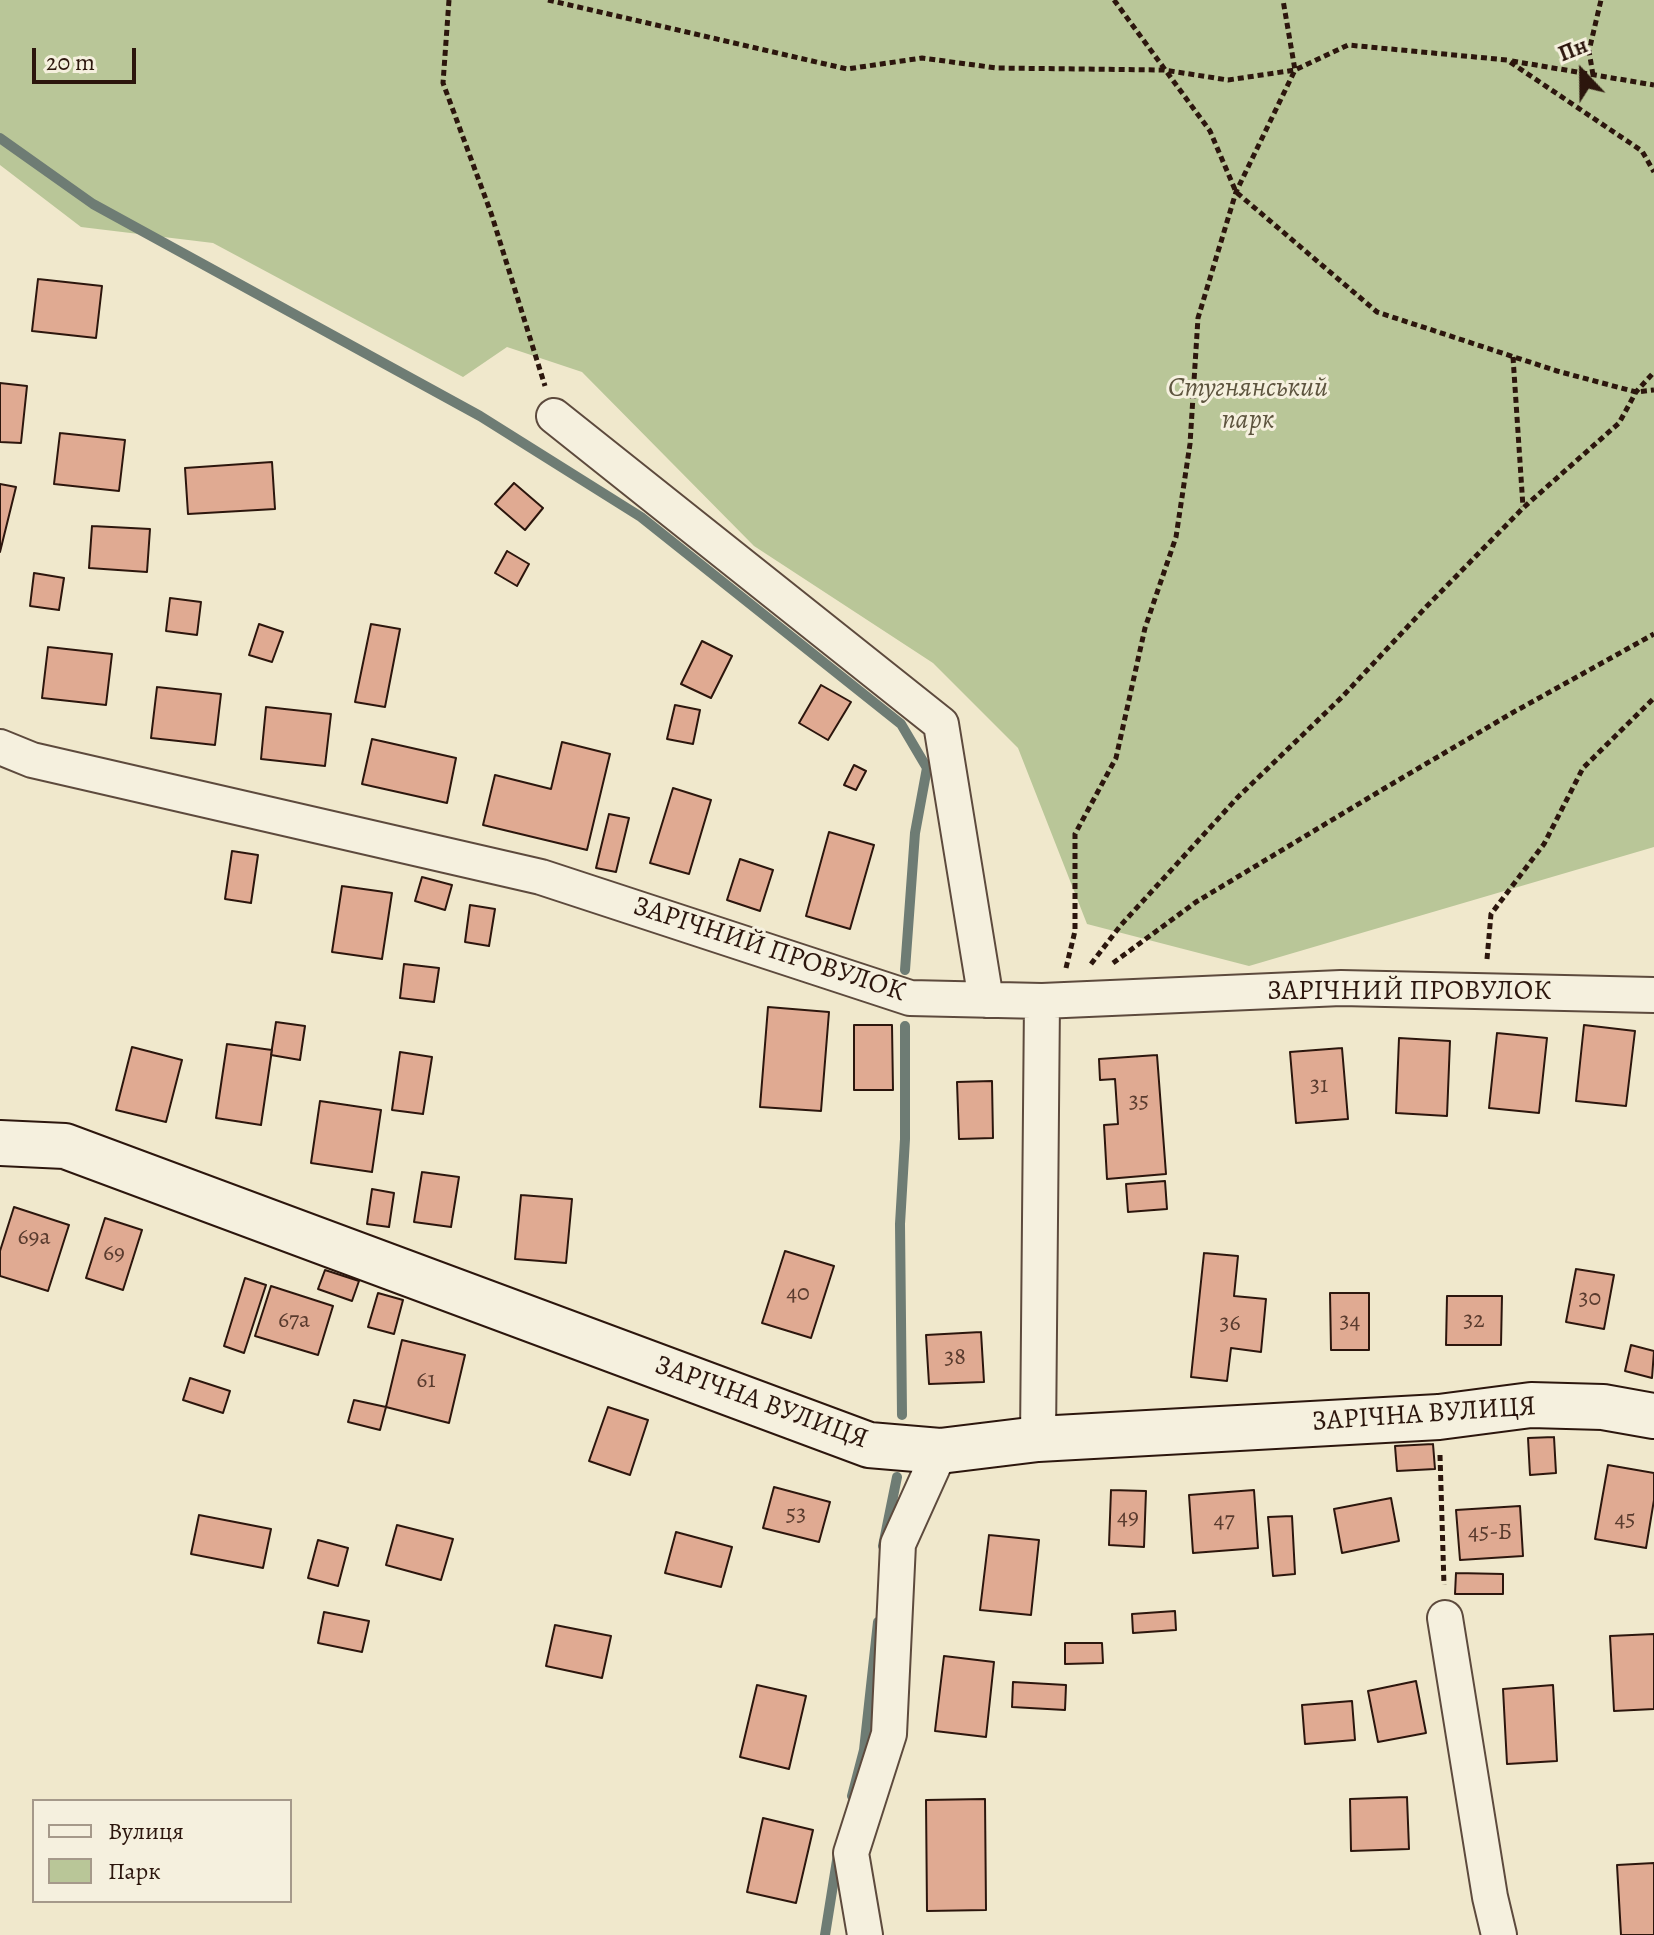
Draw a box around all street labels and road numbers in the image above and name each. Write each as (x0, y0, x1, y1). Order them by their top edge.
street label: ЗАРІЧНИЙ ПРОВУЛОК (629, 890, 909, 1010)
street label: ЗАРІЧНИЙ ПРОВУЛОК (1267, 975, 1551, 1009)
street label: ЗАРІЧНА ВУЛИЦЯ (650, 1349, 872, 1457)
street label: ЗАРІЧНА ВУЛИЦЯ (1311, 1390, 1537, 1440)

